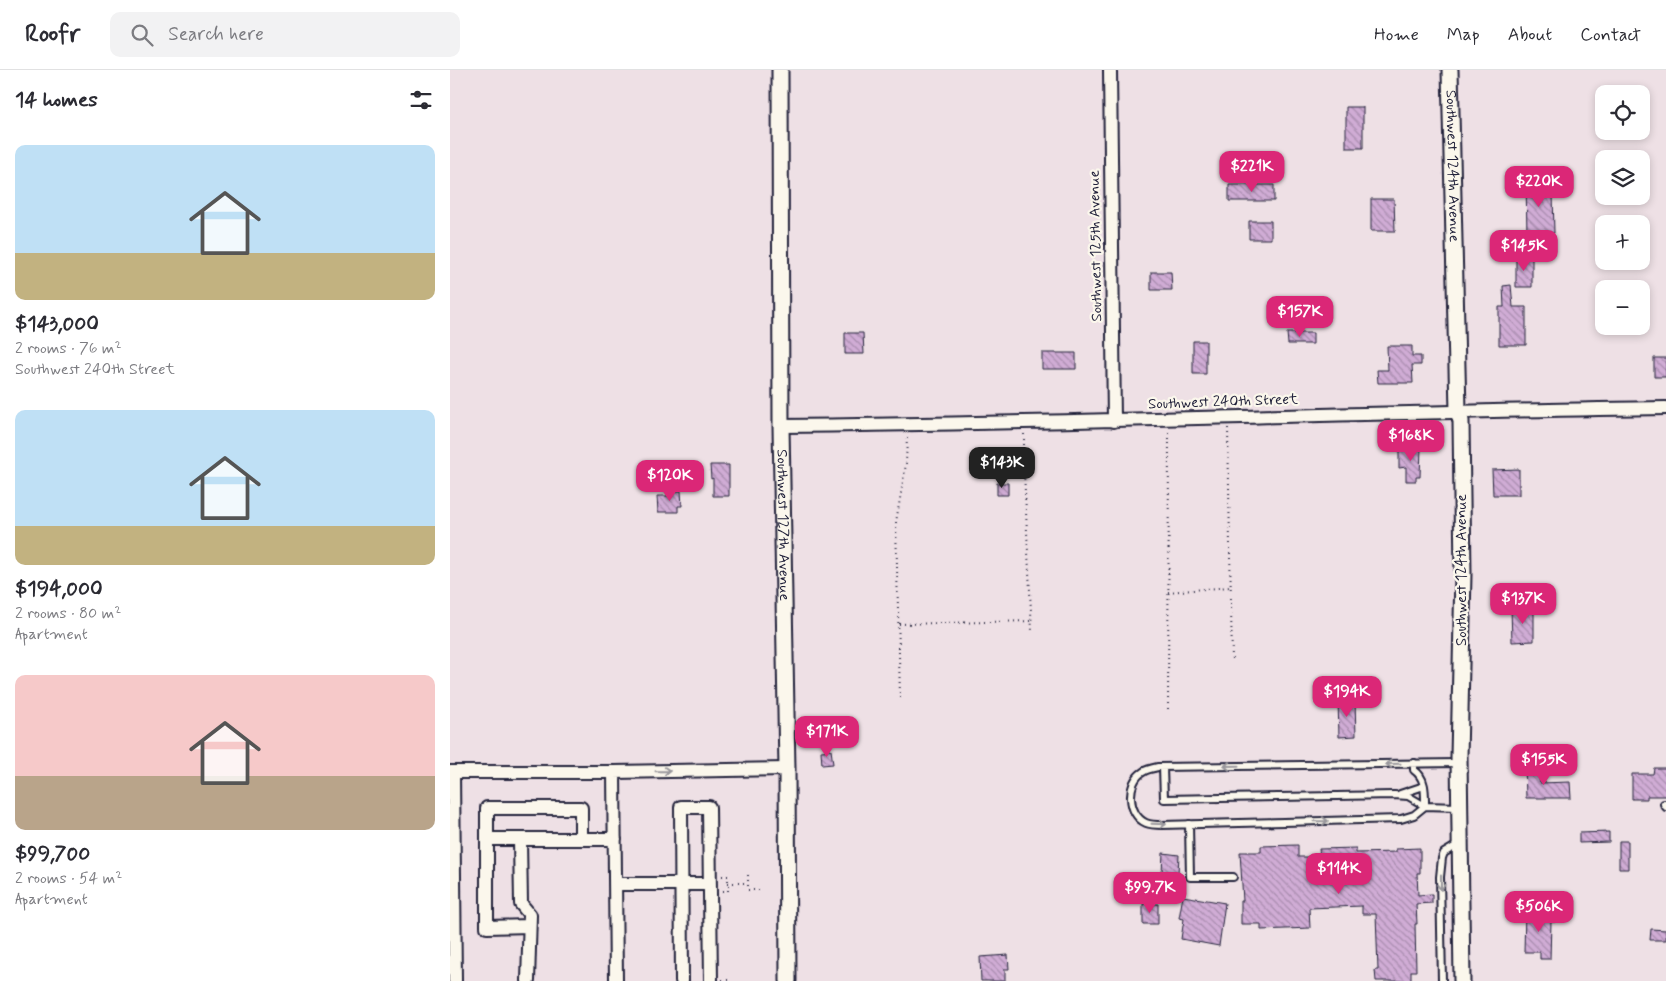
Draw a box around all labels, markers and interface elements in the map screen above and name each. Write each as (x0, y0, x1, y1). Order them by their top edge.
search box (110, 12, 460, 57)
text: Roofr (25, 19, 80, 50)
icon: search (128, 21, 156, 49)
text: Search here (168, 22, 264, 47)
text: Home (1374, 23, 1419, 47)
text: Map (1447, 23, 1480, 47)
text: About (1508, 23, 1552, 47)
text: Contact (1580, 23, 1641, 47)
map controls (1595, 85, 1650, 335)
button: locate (1595, 85, 1650, 140)
text: 14 homes (15, 86, 98, 114)
icon: filters (407, 86, 435, 114)
street label: Southwest 124th Avenue (1440, 90, 1464, 242)
pin: $221K (1217, 150, 1287, 193)
button: layers (1595, 150, 1650, 205)
text: $221K (1230, 156, 1274, 177)
pin: $220K (1504, 166, 1574, 208)
street label: Southwest 125th Avenue (1085, 170, 1107, 322)
text: $220K (1516, 171, 1562, 192)
icon: home (180, 178, 270, 268)
button: + (1595, 215, 1650, 270)
pin: $145K (1489, 230, 1559, 272)
text: $145K (1501, 235, 1547, 256)
button: − (1595, 280, 1650, 335)
pin: $157K (1265, 296, 1335, 338)
text: $157K (1277, 301, 1323, 322)
text: $143,000 (15, 310, 99, 338)
text: 2 rooms · 76 m² (15, 338, 122, 359)
text: Southwest 240th Street (15, 359, 175, 380)
street label: Southwest 240th Street (1148, 389, 1298, 415)
pin: $168K (1376, 420, 1446, 462)
text: $168K (1388, 425, 1434, 446)
icon: home (180, 443, 270, 533)
pin: $143K (967, 446, 1037, 489)
street label: Southwest 127th Avenue (771, 449, 794, 601)
text: $143K (980, 452, 1024, 473)
pin: $120K (635, 460, 705, 502)
text: $120K (647, 465, 693, 486)
street label: Southwest 124th Avenue (1452, 494, 1472, 646)
text: $194,000 (15, 575, 103, 603)
pin: $137K (1488, 582, 1558, 625)
text: $137K (1501, 588, 1545, 609)
text: 2 rooms · 80 m² (15, 603, 121, 624)
text: Apartment (15, 624, 88, 645)
pin: $194K (1312, 676, 1382, 718)
text: $194K (1324, 681, 1370, 702)
icon: home (180, 708, 270, 798)
pin: $171K (792, 716, 862, 758)
text: $171K (806, 721, 848, 742)
pin: $155K (1509, 744, 1579, 786)
text: $155K (1521, 749, 1567, 770)
one-way arrow (1385, 759, 1401, 768)
one-way arrow (1223, 761, 1239, 771)
one-way arrow (654, 766, 671, 776)
one-way arrow (1313, 816, 1329, 826)
one-way arrow (1151, 820, 1167, 829)
text: $99,700 (15, 840, 90, 868)
pin: $114K (1304, 852, 1374, 895)
text: $114K (1317, 858, 1361, 879)
text: 2 rooms · 54 m² (15, 868, 122, 889)
pin: $99.7K (1109, 872, 1191, 914)
one-way arrow (1436, 874, 1446, 891)
text: $99.7K (1124, 877, 1176, 898)
text: Apartment (15, 889, 88, 910)
pin: $506K (1504, 890, 1574, 933)
text: $506K (1516, 896, 1563, 917)

